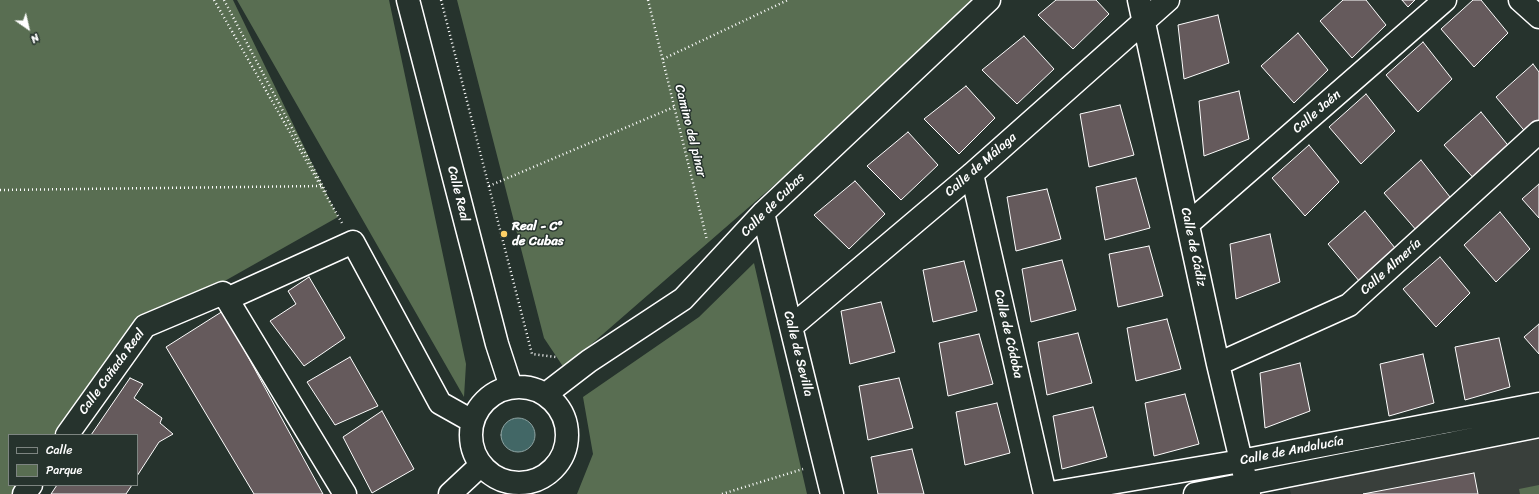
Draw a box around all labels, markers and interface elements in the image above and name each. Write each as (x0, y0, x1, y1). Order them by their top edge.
north arrow (8, 8, 48, 48)
text: N (27, 28, 43, 48)
street label: Camino del pinar (671, 83, 709, 179)
street label: Calle Jaén (1290, 87, 1344, 137)
street label: Calle de Málaga (942, 130, 1020, 200)
street label: Calle Real (444, 165, 472, 223)
street label: Calle de Cubas (738, 170, 808, 240)
street label: Calle de Cádiz (1177, 206, 1209, 288)
place label: Real - Cº de Cubas (512, 219, 564, 250)
marker: Real - Cº de Cubas (499, 229, 509, 239)
street label: Calle Almería (1357, 236, 1425, 298)
street label: Calle de Códoba (990, 288, 1026, 380)
street label: Calle de Sevilla (780, 310, 816, 398)
street label: Calle Cañada Real (76, 326, 148, 418)
street label: Calle de Andalucía (1239, 433, 1345, 469)
legend (8, 434, 138, 486)
text: Calle (46, 439, 73, 461)
text: Parque (46, 459, 82, 481)

